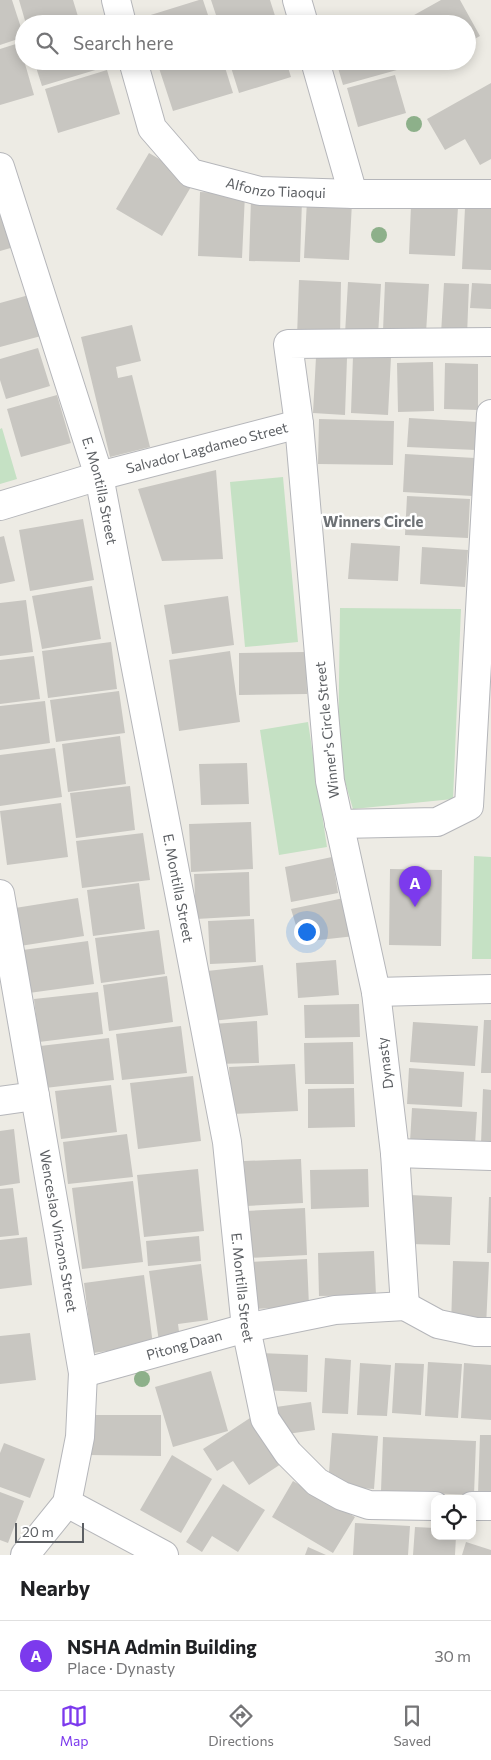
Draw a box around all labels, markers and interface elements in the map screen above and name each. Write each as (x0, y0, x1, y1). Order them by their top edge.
search box (15, 15, 476, 70)
icon: search (33, 29, 61, 57)
text: Search here (73, 31, 173, 54)
street label: Alfonzo Tiaoqui (224, 173, 326, 201)
street label: Salvador Lagdameo Street (124, 418, 290, 477)
street label: E. Montilla Street (79, 435, 121, 546)
district label: Winners Circle (323, 512, 423, 530)
street label: Winner's Circle Street (311, 661, 342, 799)
street label: E. Montilla Street (160, 832, 197, 944)
pin: A (399, 866, 431, 907)
your location (294, 919, 320, 945)
street label: Dynasty (373, 1036, 396, 1090)
street label: Wenceslao Vinzons Street (36, 1148, 81, 1314)
street label: E. Montilla Street (228, 1232, 258, 1344)
street label: Pitong Daan (144, 1326, 224, 1363)
map controls (431, 1495, 476, 1540)
button: locate (431, 1495, 476, 1540)
scale bar (15, 1520, 84, 1543)
text: 20 m (22, 1523, 54, 1540)
text: Nearby (20, 1575, 90, 1600)
text: NSHA Admin Building (67, 1635, 257, 1658)
text: A (30, 1646, 42, 1665)
text: 30 m (434, 1646, 471, 1665)
text: Place · Dynasty (67, 1658, 175, 1677)
tab: Map (60, 1702, 89, 1749)
tab: Directions (208, 1702, 274, 1749)
tab: Saved (393, 1702, 431, 1749)

